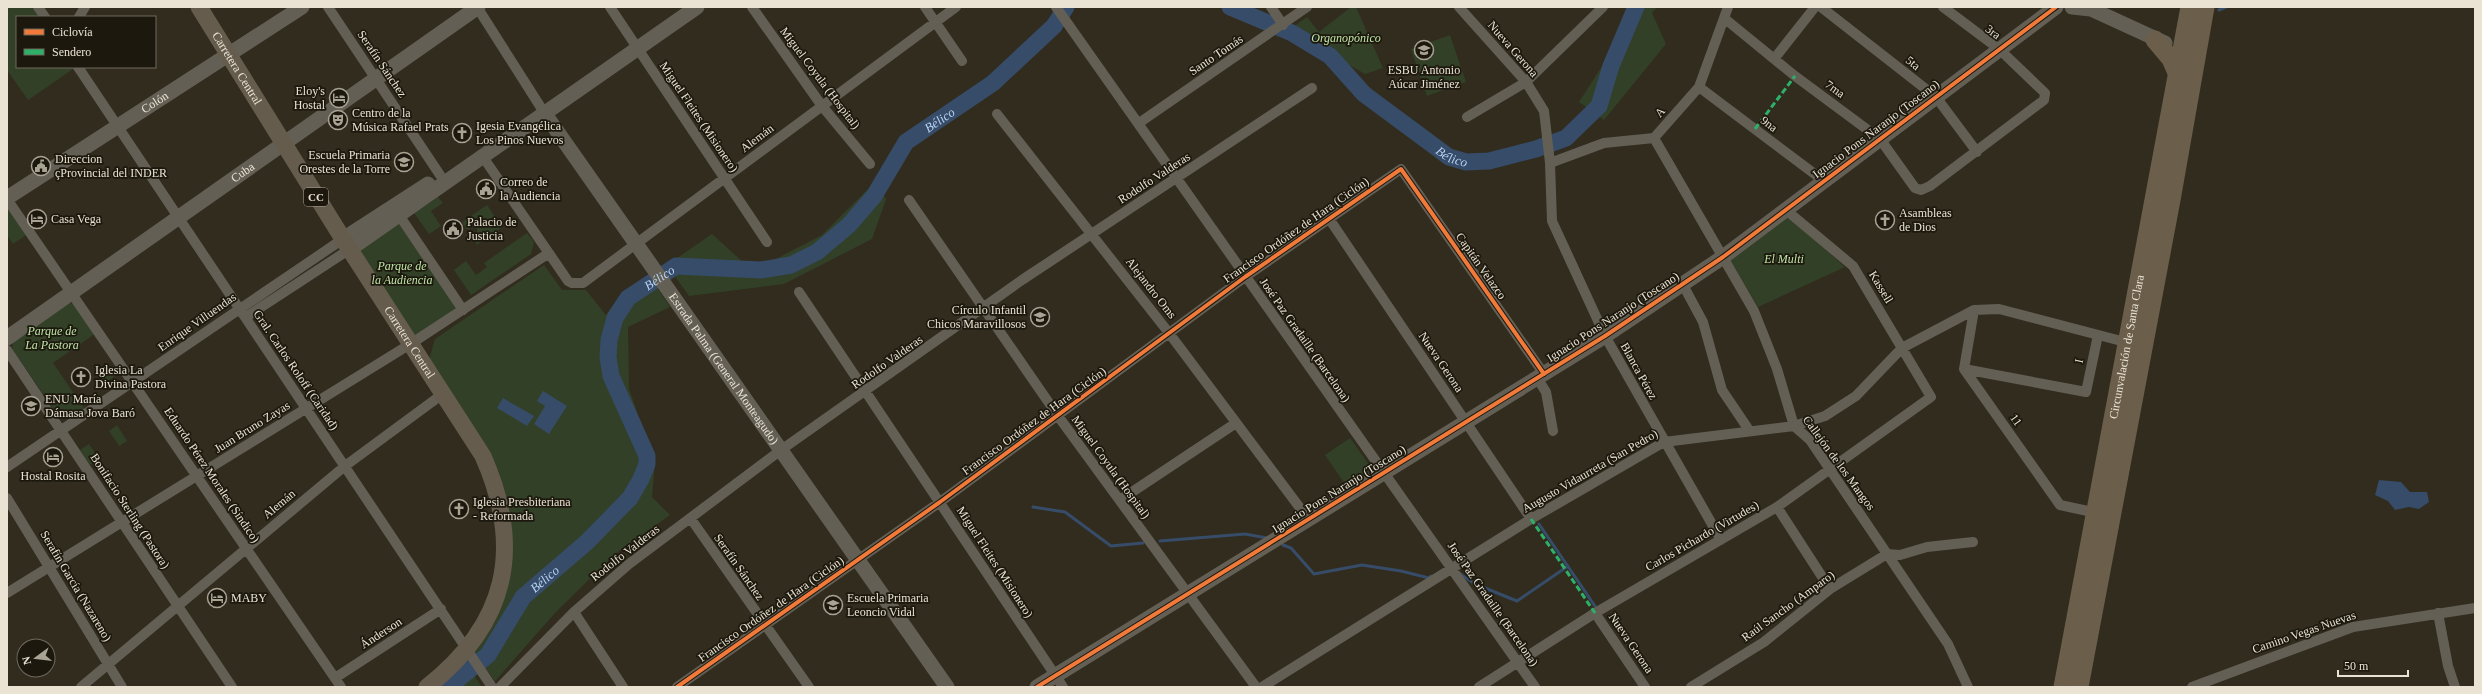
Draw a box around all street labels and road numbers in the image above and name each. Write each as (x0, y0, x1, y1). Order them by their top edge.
street label: Nueva Gerona (1485, 18, 1542, 80)
street label: 3ra (1983, 22, 2004, 43)
street label: Miguel Coyula (Hospital) (777, 24, 863, 132)
street label: Serafín Sánchez (354, 28, 410, 100)
street label: Carretera Central (209, 29, 265, 108)
street label: Santo Tomás (1186, 32, 1246, 78)
street label: 5ta (1903, 53, 1924, 73)
street label: Miguel Fleites (Misionero) (657, 59, 741, 175)
street label: Ignacio Pons Naranjo (Toscano) (1810, 77, 1942, 181)
street label: 7ma (1823, 77, 1848, 101)
street label: Colón (139, 88, 171, 116)
street label: A (1652, 104, 1668, 120)
street label: 9na (1758, 113, 1781, 135)
street label: Alemán (738, 121, 776, 155)
street label: Rodolfo Valderas (1115, 149, 1193, 207)
street label: Cuba (228, 159, 258, 185)
street label: Francisco Ordóñez de Hara (Ciclón) (1220, 174, 1372, 286)
road number: CC (304, 188, 328, 206)
street label: Capitán Velazco (1453, 230, 1509, 302)
street label: Alejandro Oms (1123, 255, 1179, 322)
street label: Kassell (1866, 268, 1896, 306)
street label: Ignacio Pons Naranjo (Toscano) (1544, 269, 1682, 365)
street label: Circunvalación de Santa Clara (2106, 273, 2147, 420)
street label: José Paz Gradaille (Barcelona) (1257, 275, 1353, 405)
street label: Enrique Villuendas (155, 290, 239, 354)
street label: Estrada Palma (General Monteagudo) (666, 290, 782, 447)
street label: Carretera Central (381, 304, 438, 382)
street label: Gral. Carlos Roloff (Caridad) (251, 307, 341, 433)
street label: Nueva Gerona (1416, 329, 1467, 395)
street label: Rodolfo Valderas (849, 332, 925, 392)
street label: Blanca Pérez (1618, 340, 1660, 402)
street label: I (2072, 358, 2086, 364)
street label: Francisco Ordóñez de Hara (Ciclón) (959, 364, 1109, 478)
street label: Juan Bruno Zayas (212, 398, 293, 456)
street label: Eduardo Pérez Morales (Síndico) (161, 405, 263, 545)
street label: 11 (2007, 411, 2025, 429)
street label: Miguel Coyula (Hospital) (1069, 413, 1153, 521)
street label: Callejón de los Mangos (1800, 413, 1878, 513)
street label: Augusto Vidaurreta (San Pedro) (1520, 426, 1660, 516)
street label: Ignacio Pons Naranjo (Toscano) (1270, 442, 1408, 536)
street label: Bonifacio Sterling (Pastora) (87, 451, 173, 571)
street label: Alemán (260, 486, 298, 522)
street label: Carlos Pichardo (Virtudes) (1643, 498, 1761, 574)
street label: Miguel Fleites (Misionero) (954, 504, 1036, 620)
street label: Rodolfo Valderas (588, 522, 662, 584)
street label: Serafín García (Nazareno) (37, 528, 115, 644)
street label: Serafín Sánchez (711, 531, 767, 603)
street label: José Paz Gradaille (Barcelona) (1445, 539, 1541, 669)
street label: Francisco Ordóñez de Hara (Ciclón) (695, 553, 847, 665)
street label: Raúl Sancho (Amparo) (1739, 568, 1837, 644)
street label: Camino Vegas Nuevas (2250, 608, 2358, 656)
street label: Nueva Gerona (1606, 610, 1657, 676)
street label: Ánderson (358, 614, 404, 652)

